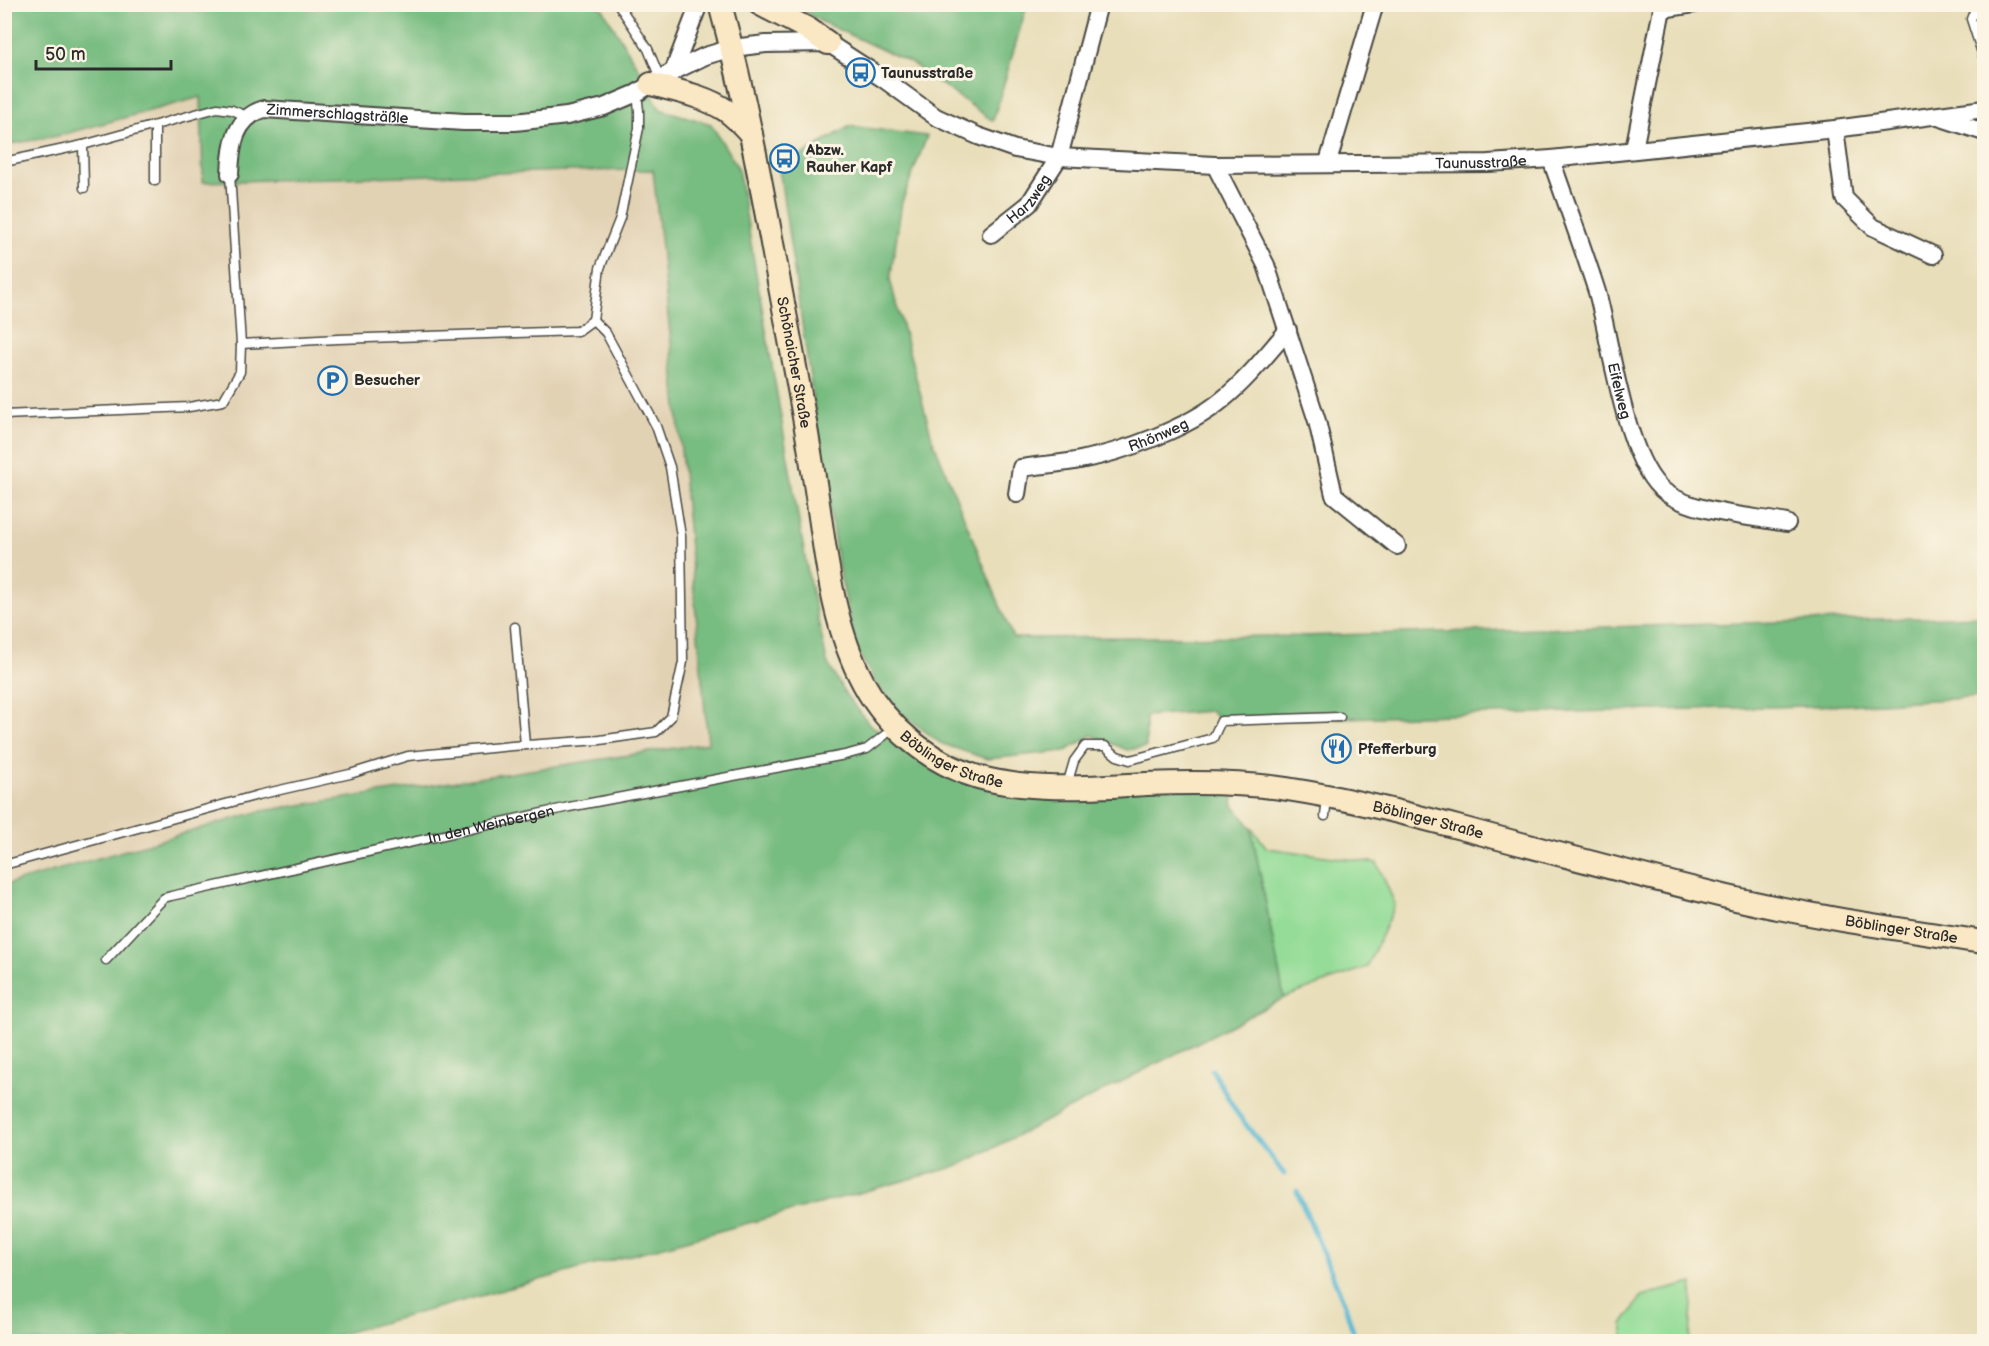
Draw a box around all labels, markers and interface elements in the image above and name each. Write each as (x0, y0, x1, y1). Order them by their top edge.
scale bar (36, 33, 171, 71)
text: 50 m (45, 44, 86, 65)
bus stop icon: Taunusstraße (844, 57, 876, 89)
place label: Taunusstraße (881, 64, 974, 83)
street label: Zimmerschlagsträßle (265, 100, 409, 128)
place label: Abzw. Rauher Kapf (805, 141, 893, 177)
bus stop icon: Abzw. Rauher Kapf (769, 143, 801, 175)
street label: Taunusstraße (1435, 151, 1527, 173)
street label: Harzweg (1002, 171, 1055, 228)
street label: Schönaicher Straße (772, 295, 815, 430)
street label: Eifelweg (1603, 361, 1636, 421)
parking icon: Besucher (317, 364, 349, 396)
place label: Besucher (354, 371, 421, 390)
street label: Rhönweg (1126, 414, 1191, 456)
street label: Böblinger Straße (896, 726, 1005, 792)
restaurant icon: Pfefferburg (1321, 733, 1353, 765)
place label: Pfefferburg (1358, 740, 1436, 759)
street label: Böblinger Straße (1371, 797, 1486, 843)
street label: In den Weinbergen (426, 801, 556, 848)
street label: Böblinger Straße (1843, 911, 1959, 947)

